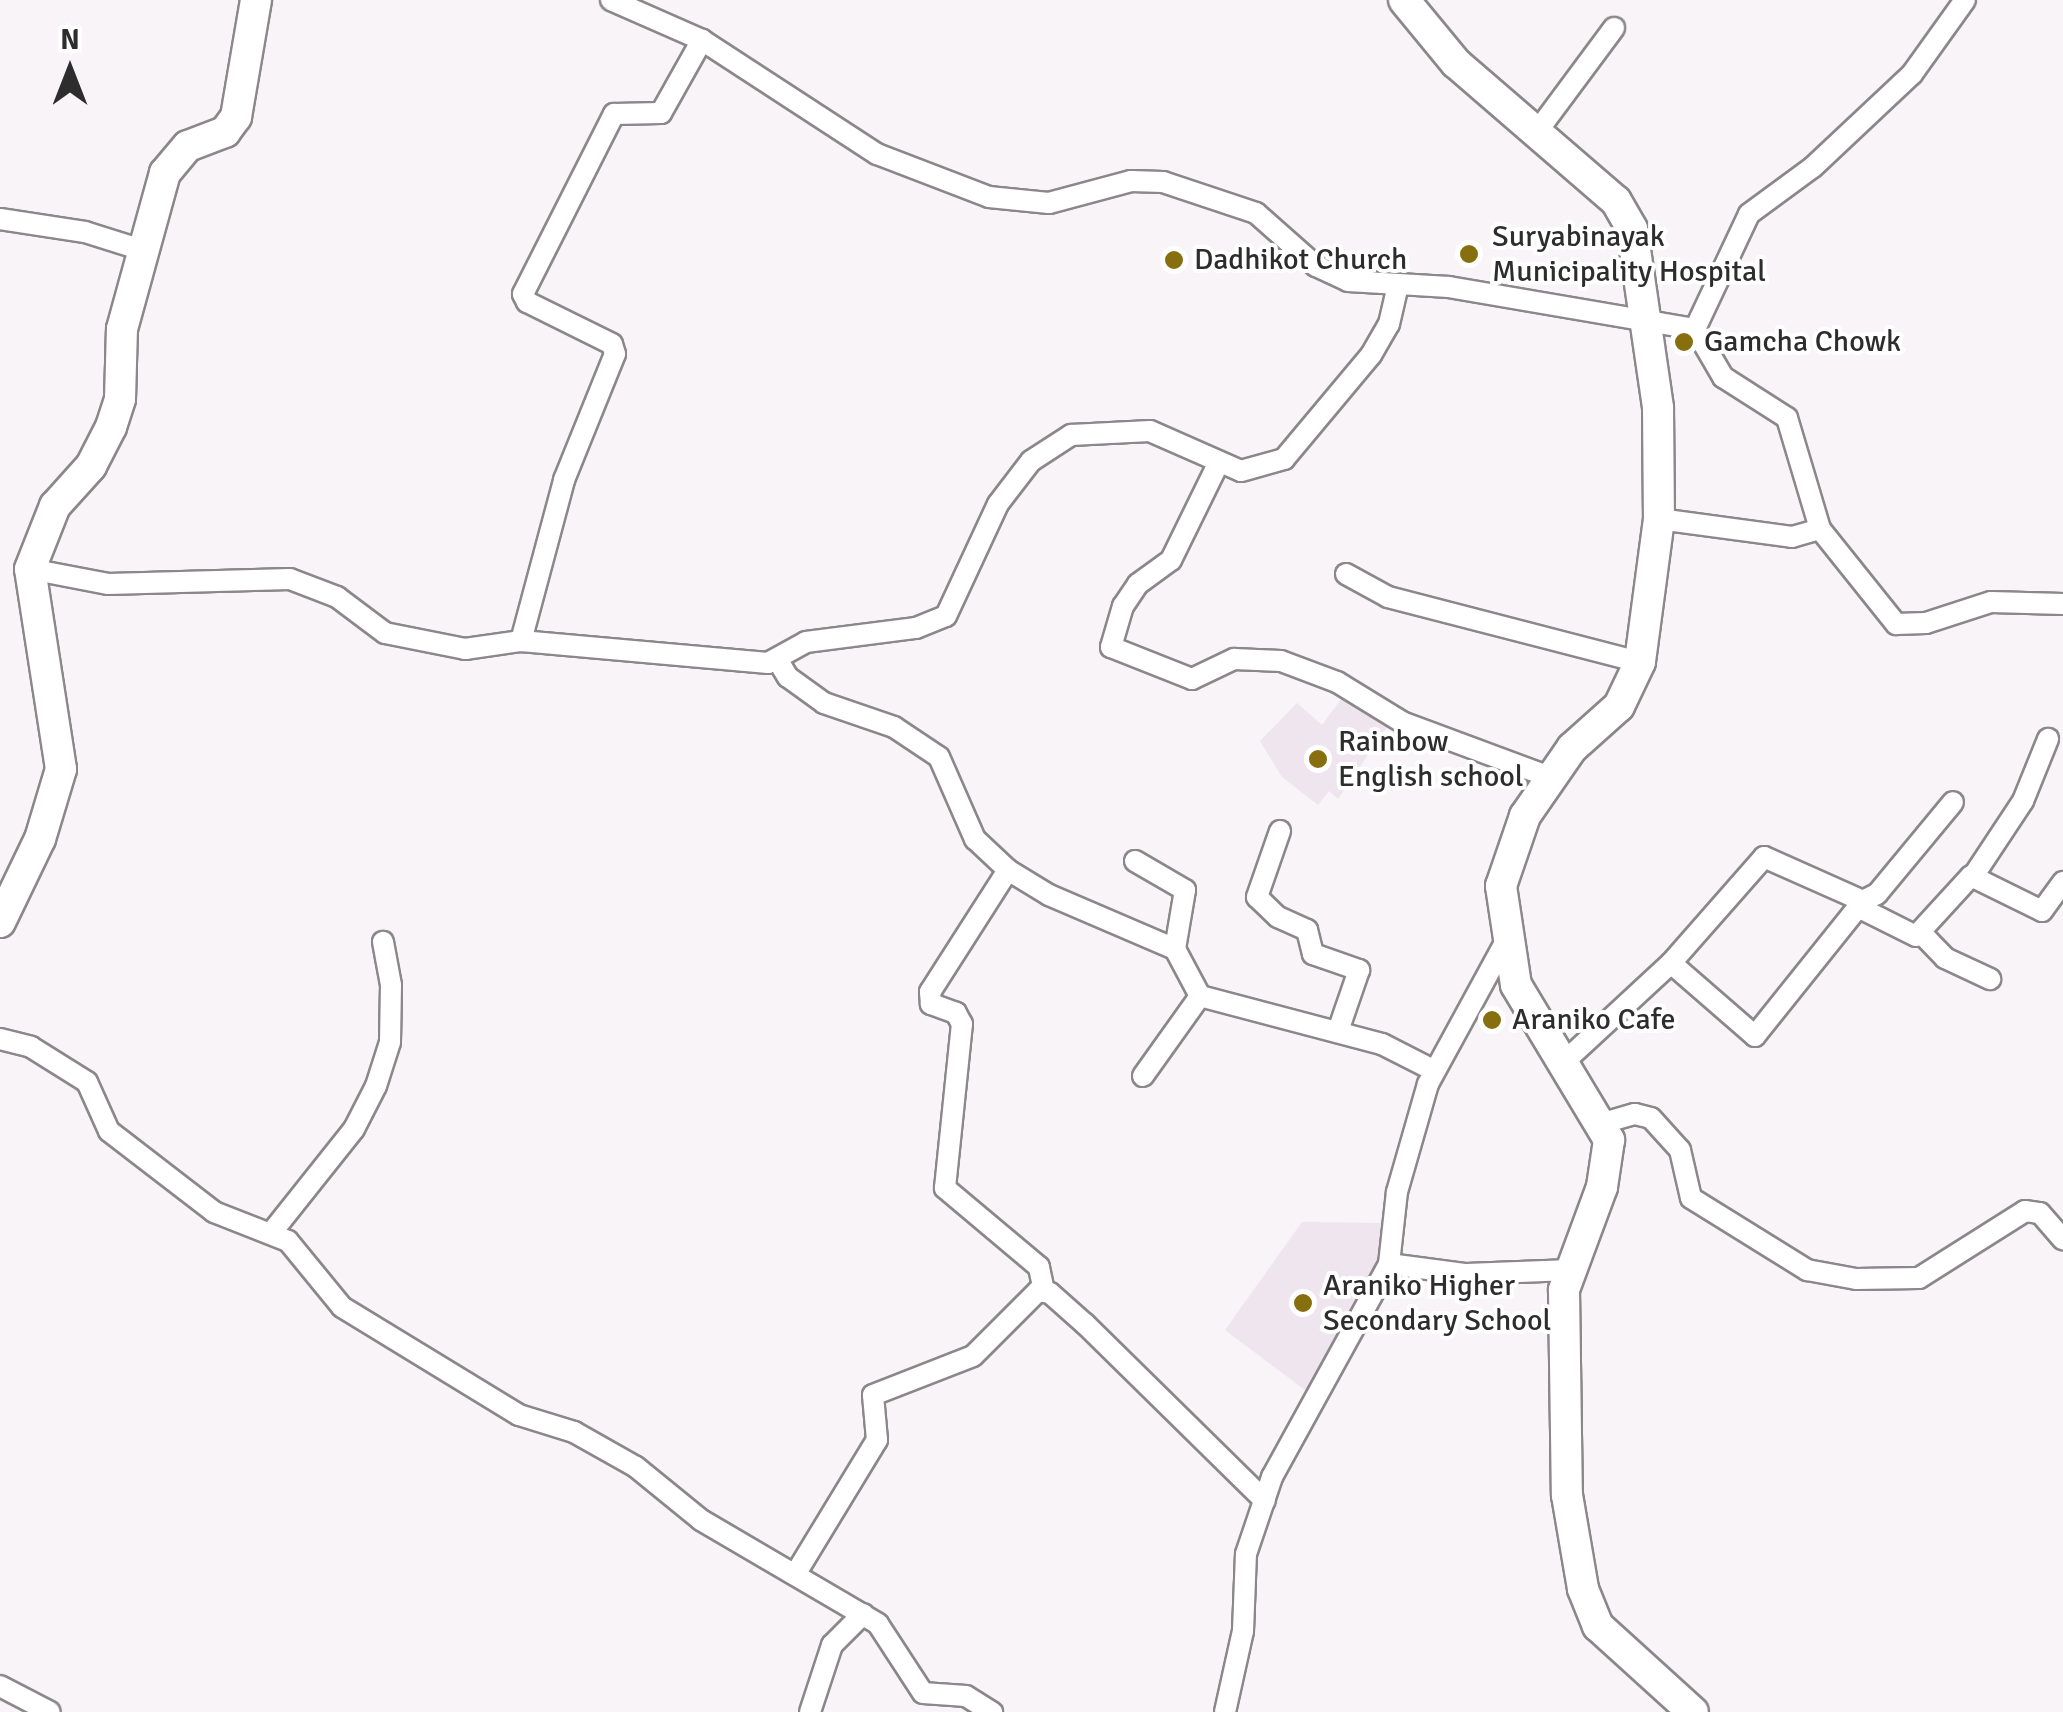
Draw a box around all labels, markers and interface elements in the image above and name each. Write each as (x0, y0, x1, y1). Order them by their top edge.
north arrow (20, 20, 120, 120)
text: N (60, 23, 80, 57)
place label: Suryabinayak Municipality Hospital (1492, 219, 1766, 290)
marker: Suryabinayak Municipality Hospital (1456, 241, 1482, 267)
place label: Dadhikot Church (1194, 242, 1407, 278)
marker: Dadhikot Church (1163, 249, 1185, 271)
place label: Gamcha Chowk (1704, 324, 1901, 360)
marker: Gamcha Chowk (1673, 331, 1695, 353)
place label: Rainbow English school (1338, 724, 1524, 794)
marker: Rainbow English school (1307, 748, 1329, 770)
place label: Araniko Cafe (1512, 1002, 1675, 1038)
marker: Araniko Cafe (1481, 1009, 1503, 1031)
place label: Araniko Higher Secondary School (1323, 1268, 1551, 1338)
marker: Araniko Higher Secondary School (1292, 1292, 1314, 1314)

